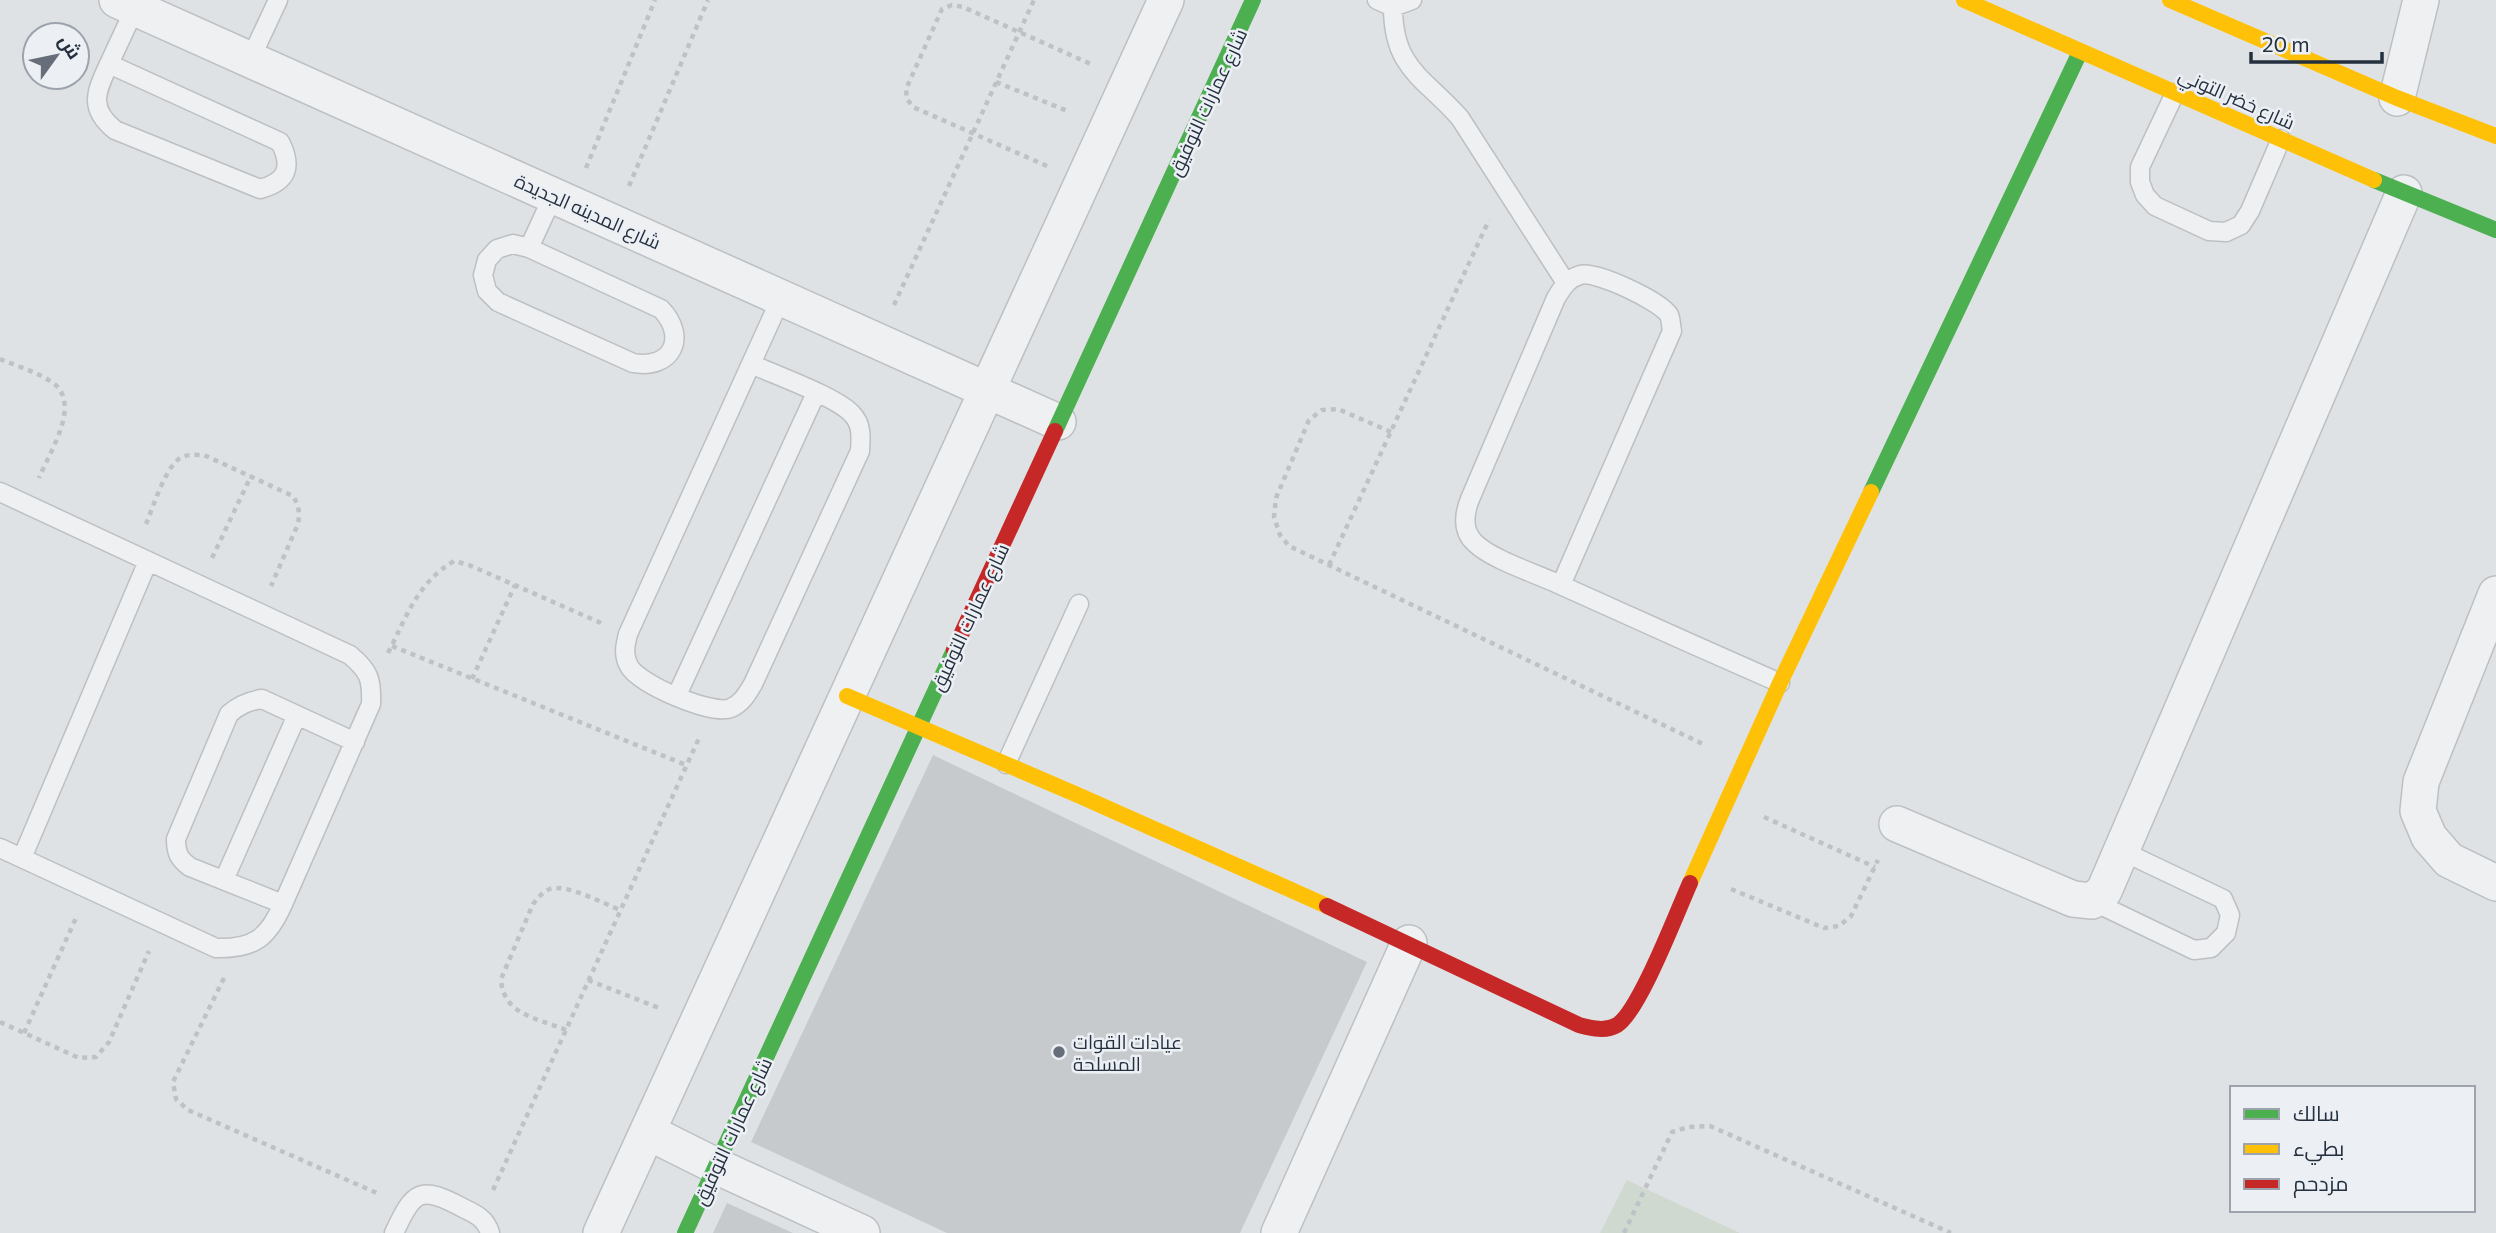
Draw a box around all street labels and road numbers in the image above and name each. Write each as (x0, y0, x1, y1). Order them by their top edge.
street label: شارع عمارات التوفيق (1163, 25, 1254, 181)
street label: شارع خضر التوني (2174, 62, 2299, 138)
street label: شارع المدينه الجديدة (510, 168, 665, 256)
street label: شارع عمارات التوفيق (925, 540, 1016, 696)
street label: شارع عمارات التوفيق (688, 1054, 779, 1210)

